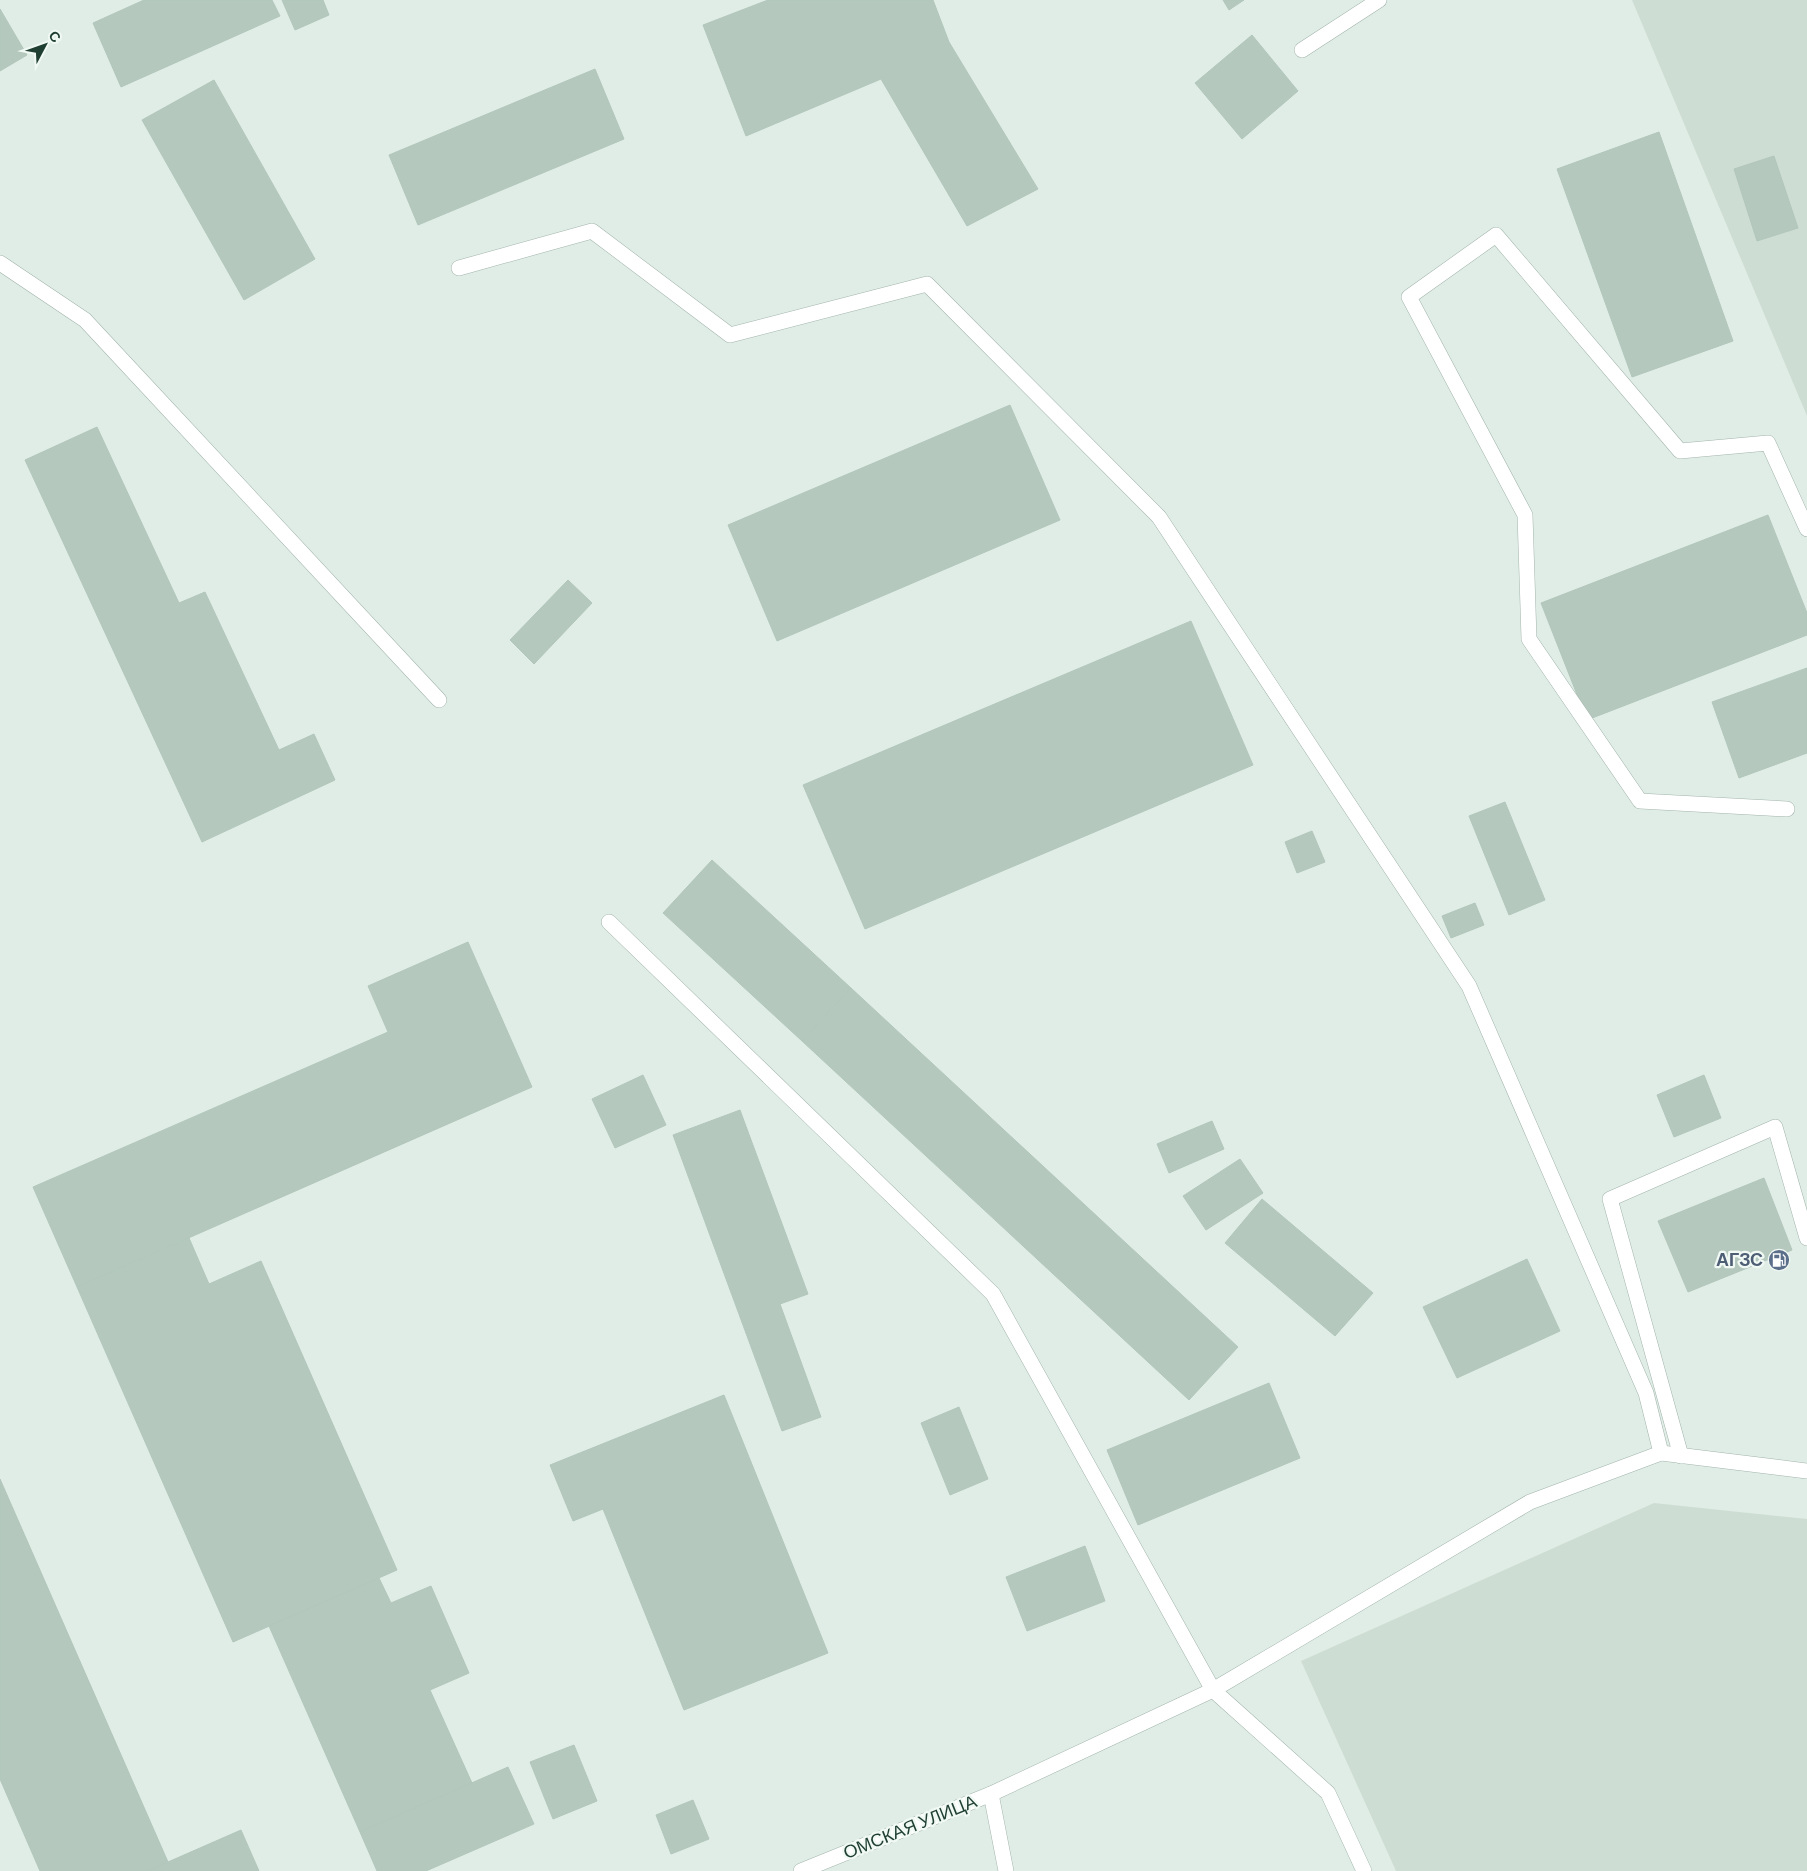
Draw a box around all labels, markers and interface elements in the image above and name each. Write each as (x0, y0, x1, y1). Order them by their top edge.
north arrow (20, 20, 70, 70)
text: С (45, 27, 65, 46)
place label: АГЗС (1716, 1248, 1763, 1270)
fuel station icon: АГЗС (1767, 1248, 1791, 1272)
street label: ОМСКАЯ УЛИЦА (840, 1789, 980, 1863)

